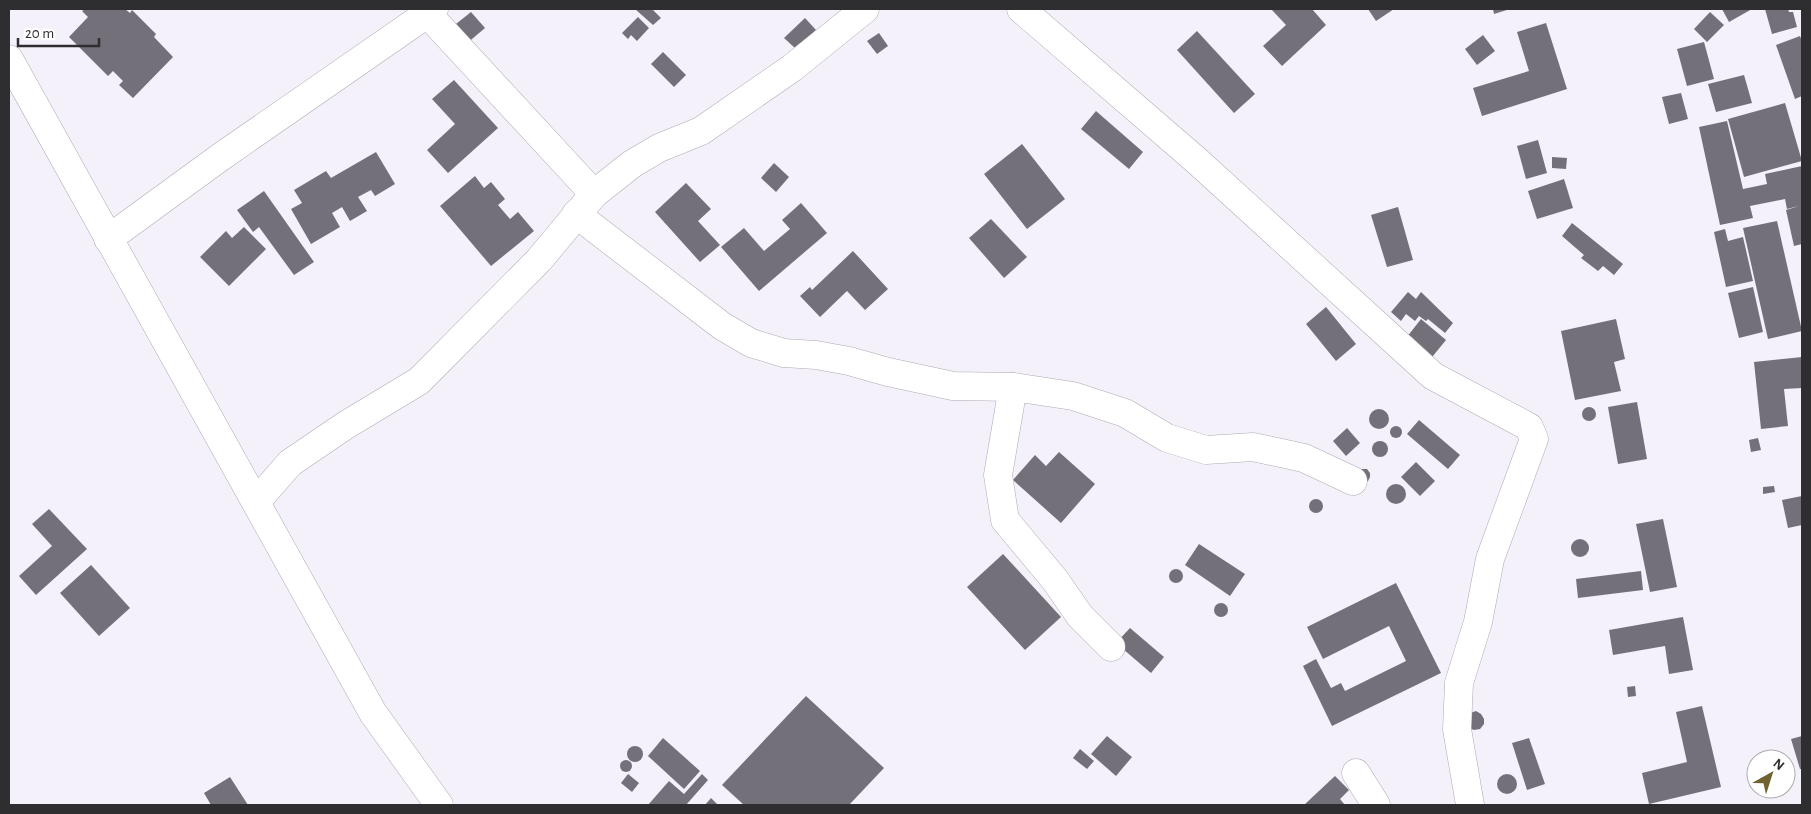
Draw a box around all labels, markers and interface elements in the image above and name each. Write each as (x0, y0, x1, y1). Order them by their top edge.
scale bar (18, 15, 99, 47)
text: 20 m (25, 26, 54, 41)
north arrow (1746, 749, 1796, 799)
text: N (1770, 756, 1787, 773)

